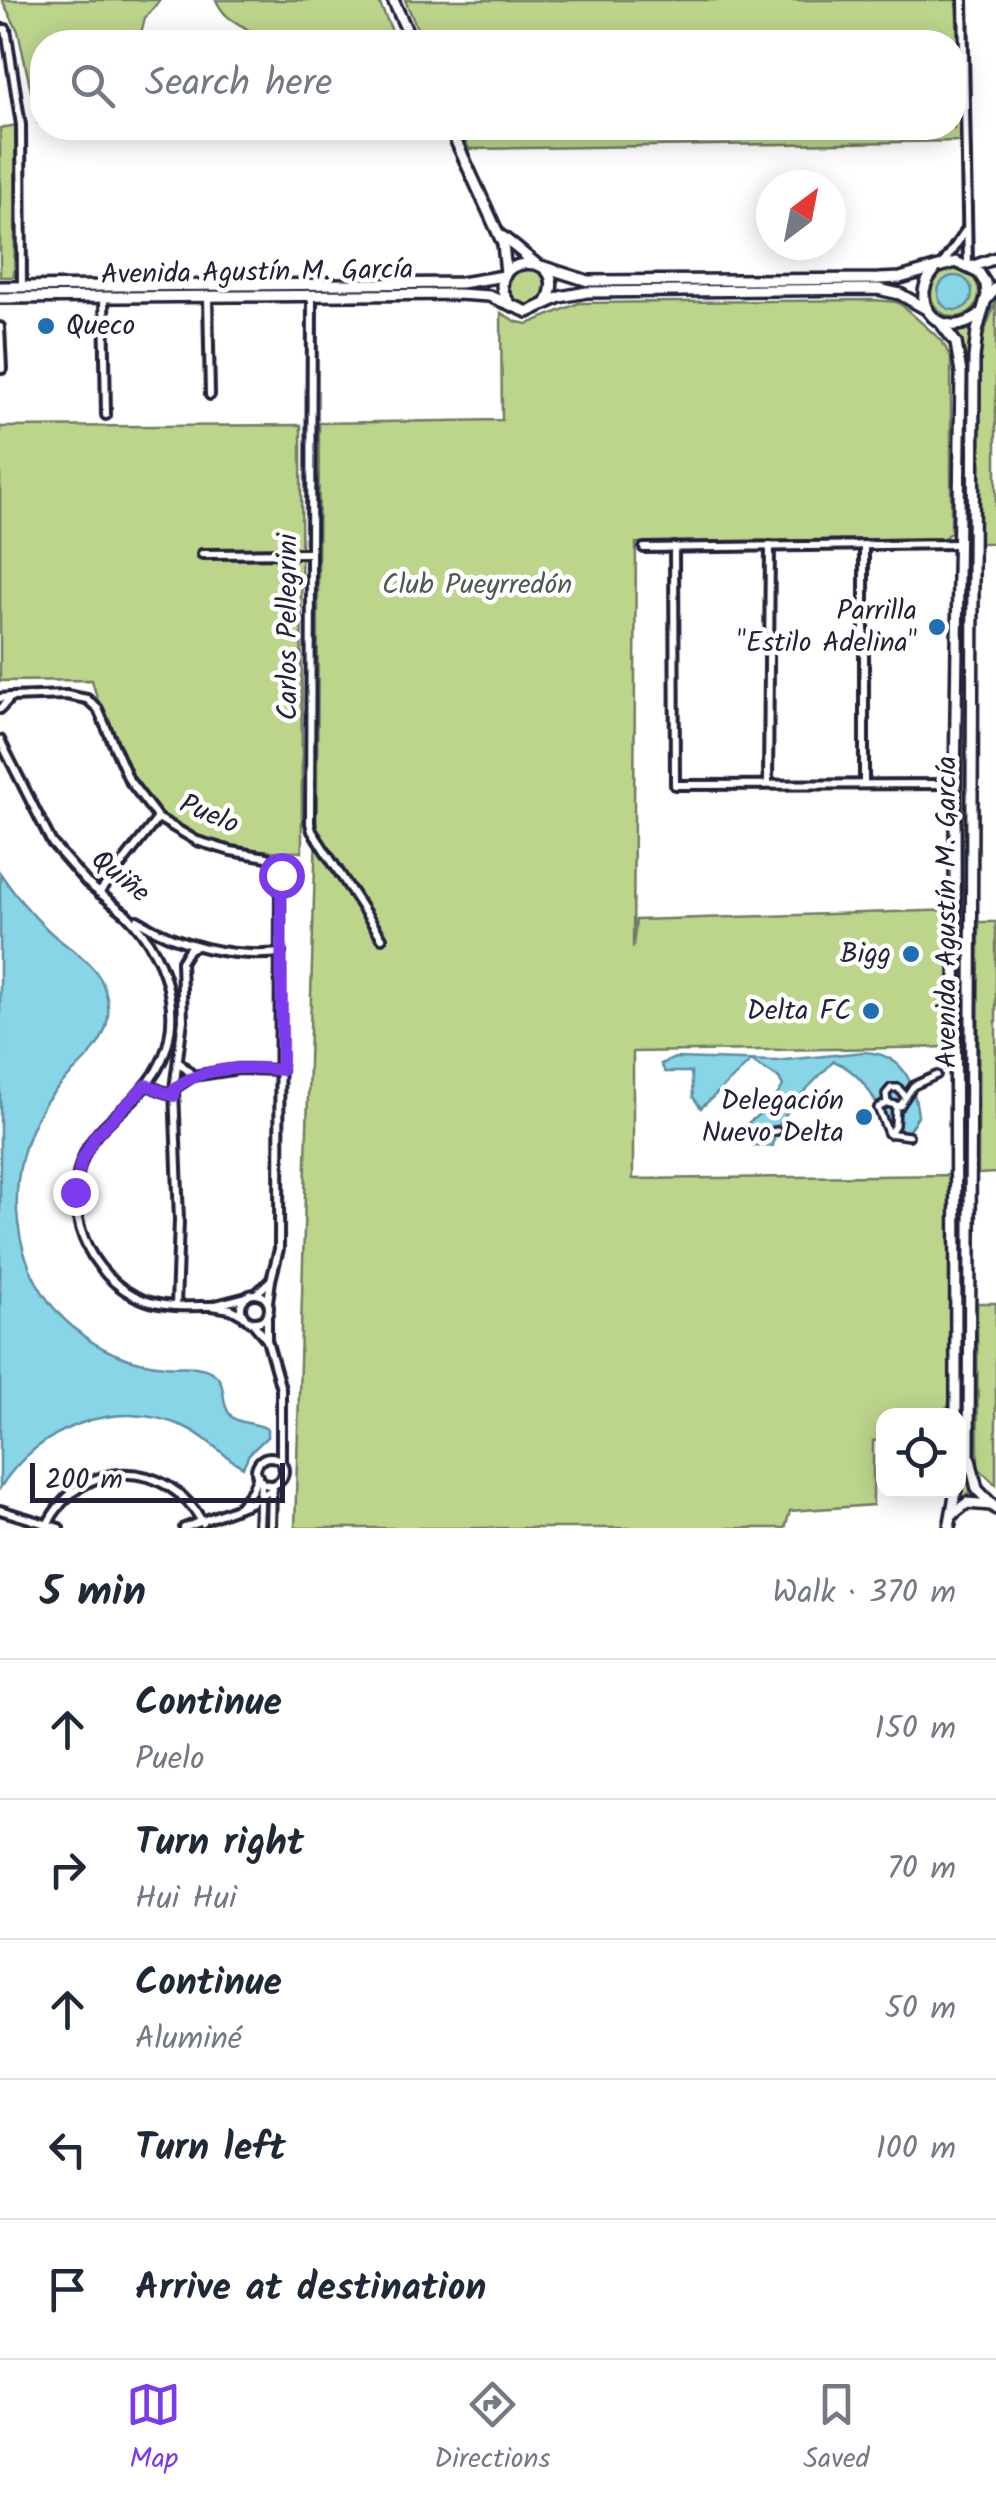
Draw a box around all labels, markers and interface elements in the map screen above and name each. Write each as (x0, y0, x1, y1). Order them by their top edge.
search box (30, 30, 966, 140)
text: Search here (145, 55, 332, 115)
icon: search (65, 58, 120, 113)
north arrow (756, 170, 846, 260)
street label: Avenida Agustín M. García (100, 248, 414, 298)
place label: Queco (66, 304, 135, 349)
marker: Queco (35, 315, 57, 337)
street label: Carlos Pellegrini (266, 532, 311, 720)
park label: Club Pueyrredón (382, 563, 572, 608)
place label: Parrilla "Estilo Adelina" (737, 589, 917, 666)
marker: Parrilla "Estilo Adelina" (926, 616, 948, 638)
street label: Avenida Agustín M. García (925, 756, 970, 1068)
street label: Puelo (172, 782, 246, 848)
street label: Quiñe (80, 839, 160, 915)
route start (259, 853, 305, 899)
place label: Bigg (840, 932, 891, 977)
marker: Bigg (900, 943, 922, 965)
place label: Delta FC (747, 989, 851, 1034)
marker: Delta FC (860, 1000, 882, 1022)
place label: Delegación Nuevo Delta (702, 1079, 844, 1156)
marker: Delegación Nuevo Delta (853, 1106, 875, 1128)
route end (53, 1170, 99, 1216)
map controls (876, 1408, 966, 1498)
button: locate (876, 1408, 966, 1498)
scale bar (30, 1458, 285, 1502)
text: 200 m (45, 1458, 123, 1503)
text: 5 min (40, 1560, 146, 1627)
text: Walk · 370 m (773, 1568, 956, 1619)
text: Continue (135, 1674, 282, 1734)
icon: ahead (40, 1702, 95, 1757)
text: 150 m (874, 1704, 956, 1755)
text: Puelo (135, 1734, 205, 1785)
text: Turn right (135, 1814, 304, 1874)
icon: right (40, 1842, 95, 1897)
text: 70 m (887, 1844, 956, 1895)
text: Hui Hui (135, 1874, 237, 1925)
text: Continue (135, 1954, 282, 2014)
icon: ahead (40, 1982, 95, 2037)
text: 50 m (885, 1984, 956, 2035)
text: Aluminé (135, 2014, 242, 2065)
text: Turn left (135, 2119, 286, 2179)
icon: left (40, 2122, 95, 2177)
text: 100 m (876, 2124, 956, 2175)
text: Arrive at destination (135, 2259, 486, 2319)
icon: arrive (40, 2262, 95, 2317)
tab: Map (126, 2377, 181, 2482)
tab: Directions (434, 2377, 550, 2482)
tab: Saved (803, 2377, 870, 2482)

